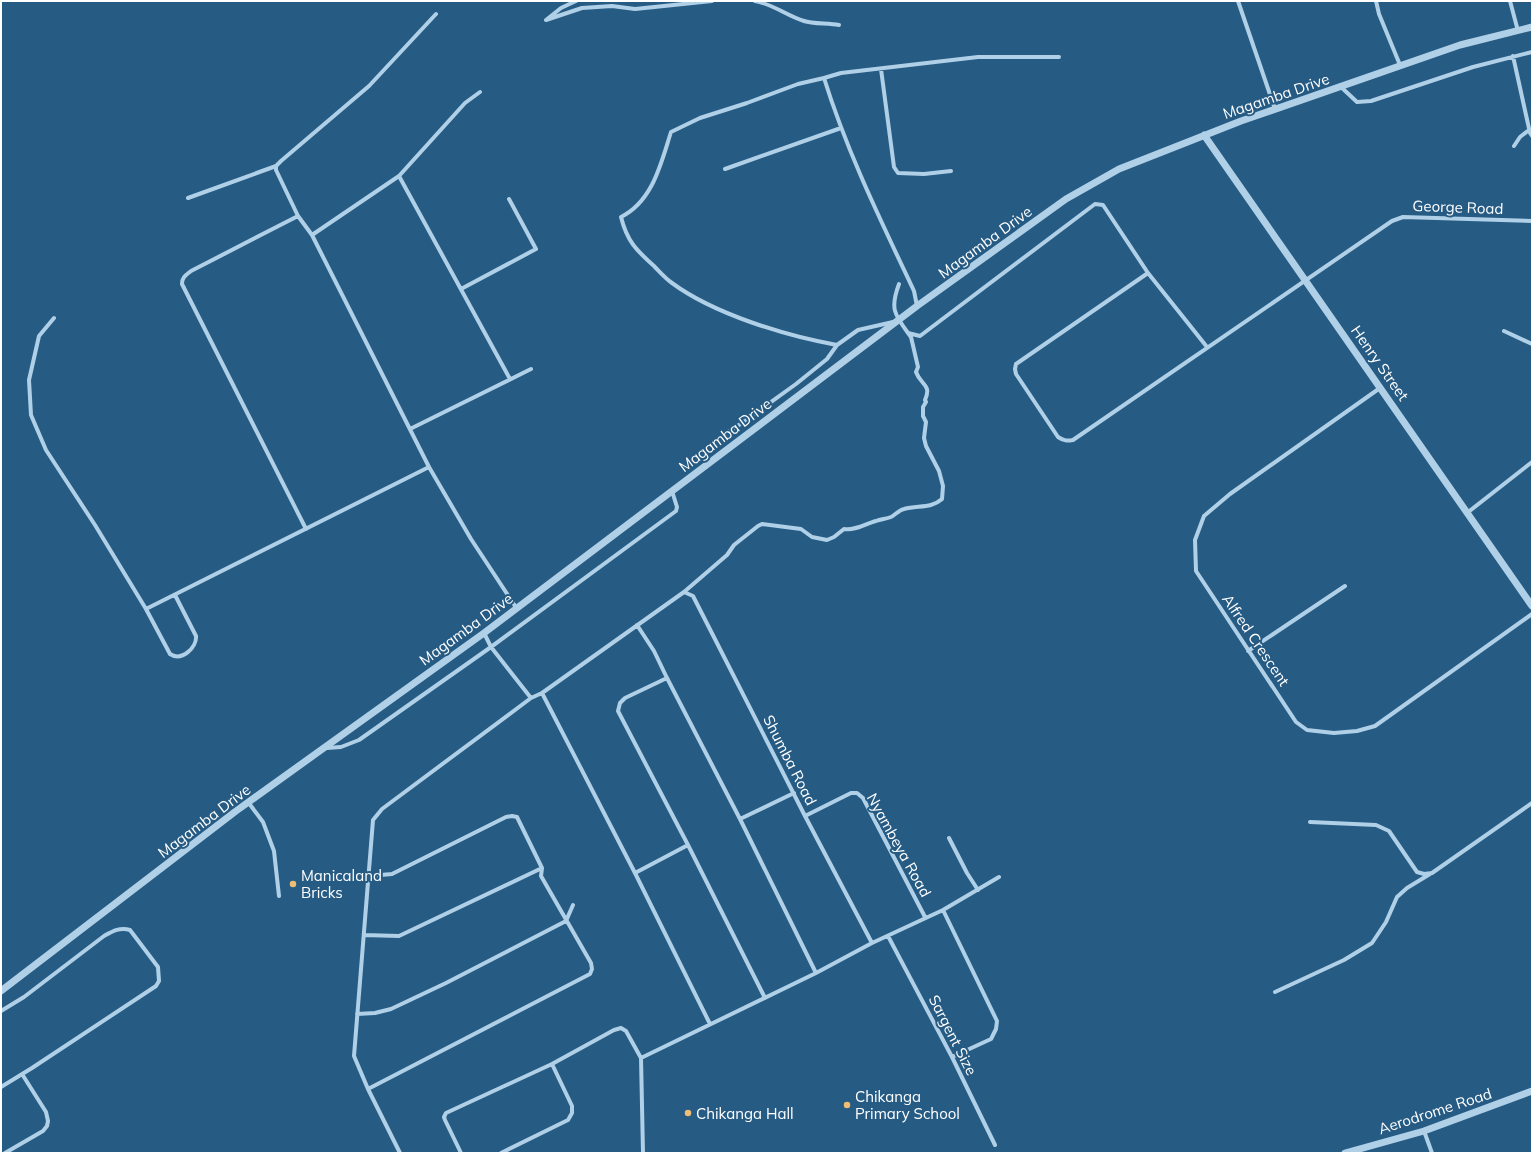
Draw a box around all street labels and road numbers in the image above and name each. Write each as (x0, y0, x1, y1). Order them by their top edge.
street label: Magamba Drive (1220, 69, 1332, 123)
street label: George Road (1412, 196, 1504, 218)
street label: Magamba Drive (934, 202, 1036, 282)
street label: Henry Street (1347, 322, 1413, 404)
street label: Magamba Drive (675, 394, 775, 476)
street label: Magamba Drive (415, 589, 517, 669)
street label: Alfred Crescent (1218, 590, 1294, 690)
street label: Shumba Road (759, 712, 821, 808)
street label: Magamba Drive (154, 780, 254, 862)
street label: Nyambeya Road (863, 790, 935, 900)
street label: Sargent Size (925, 992, 981, 1078)
street label: Aerodrome Road (1376, 1084, 1494, 1138)

